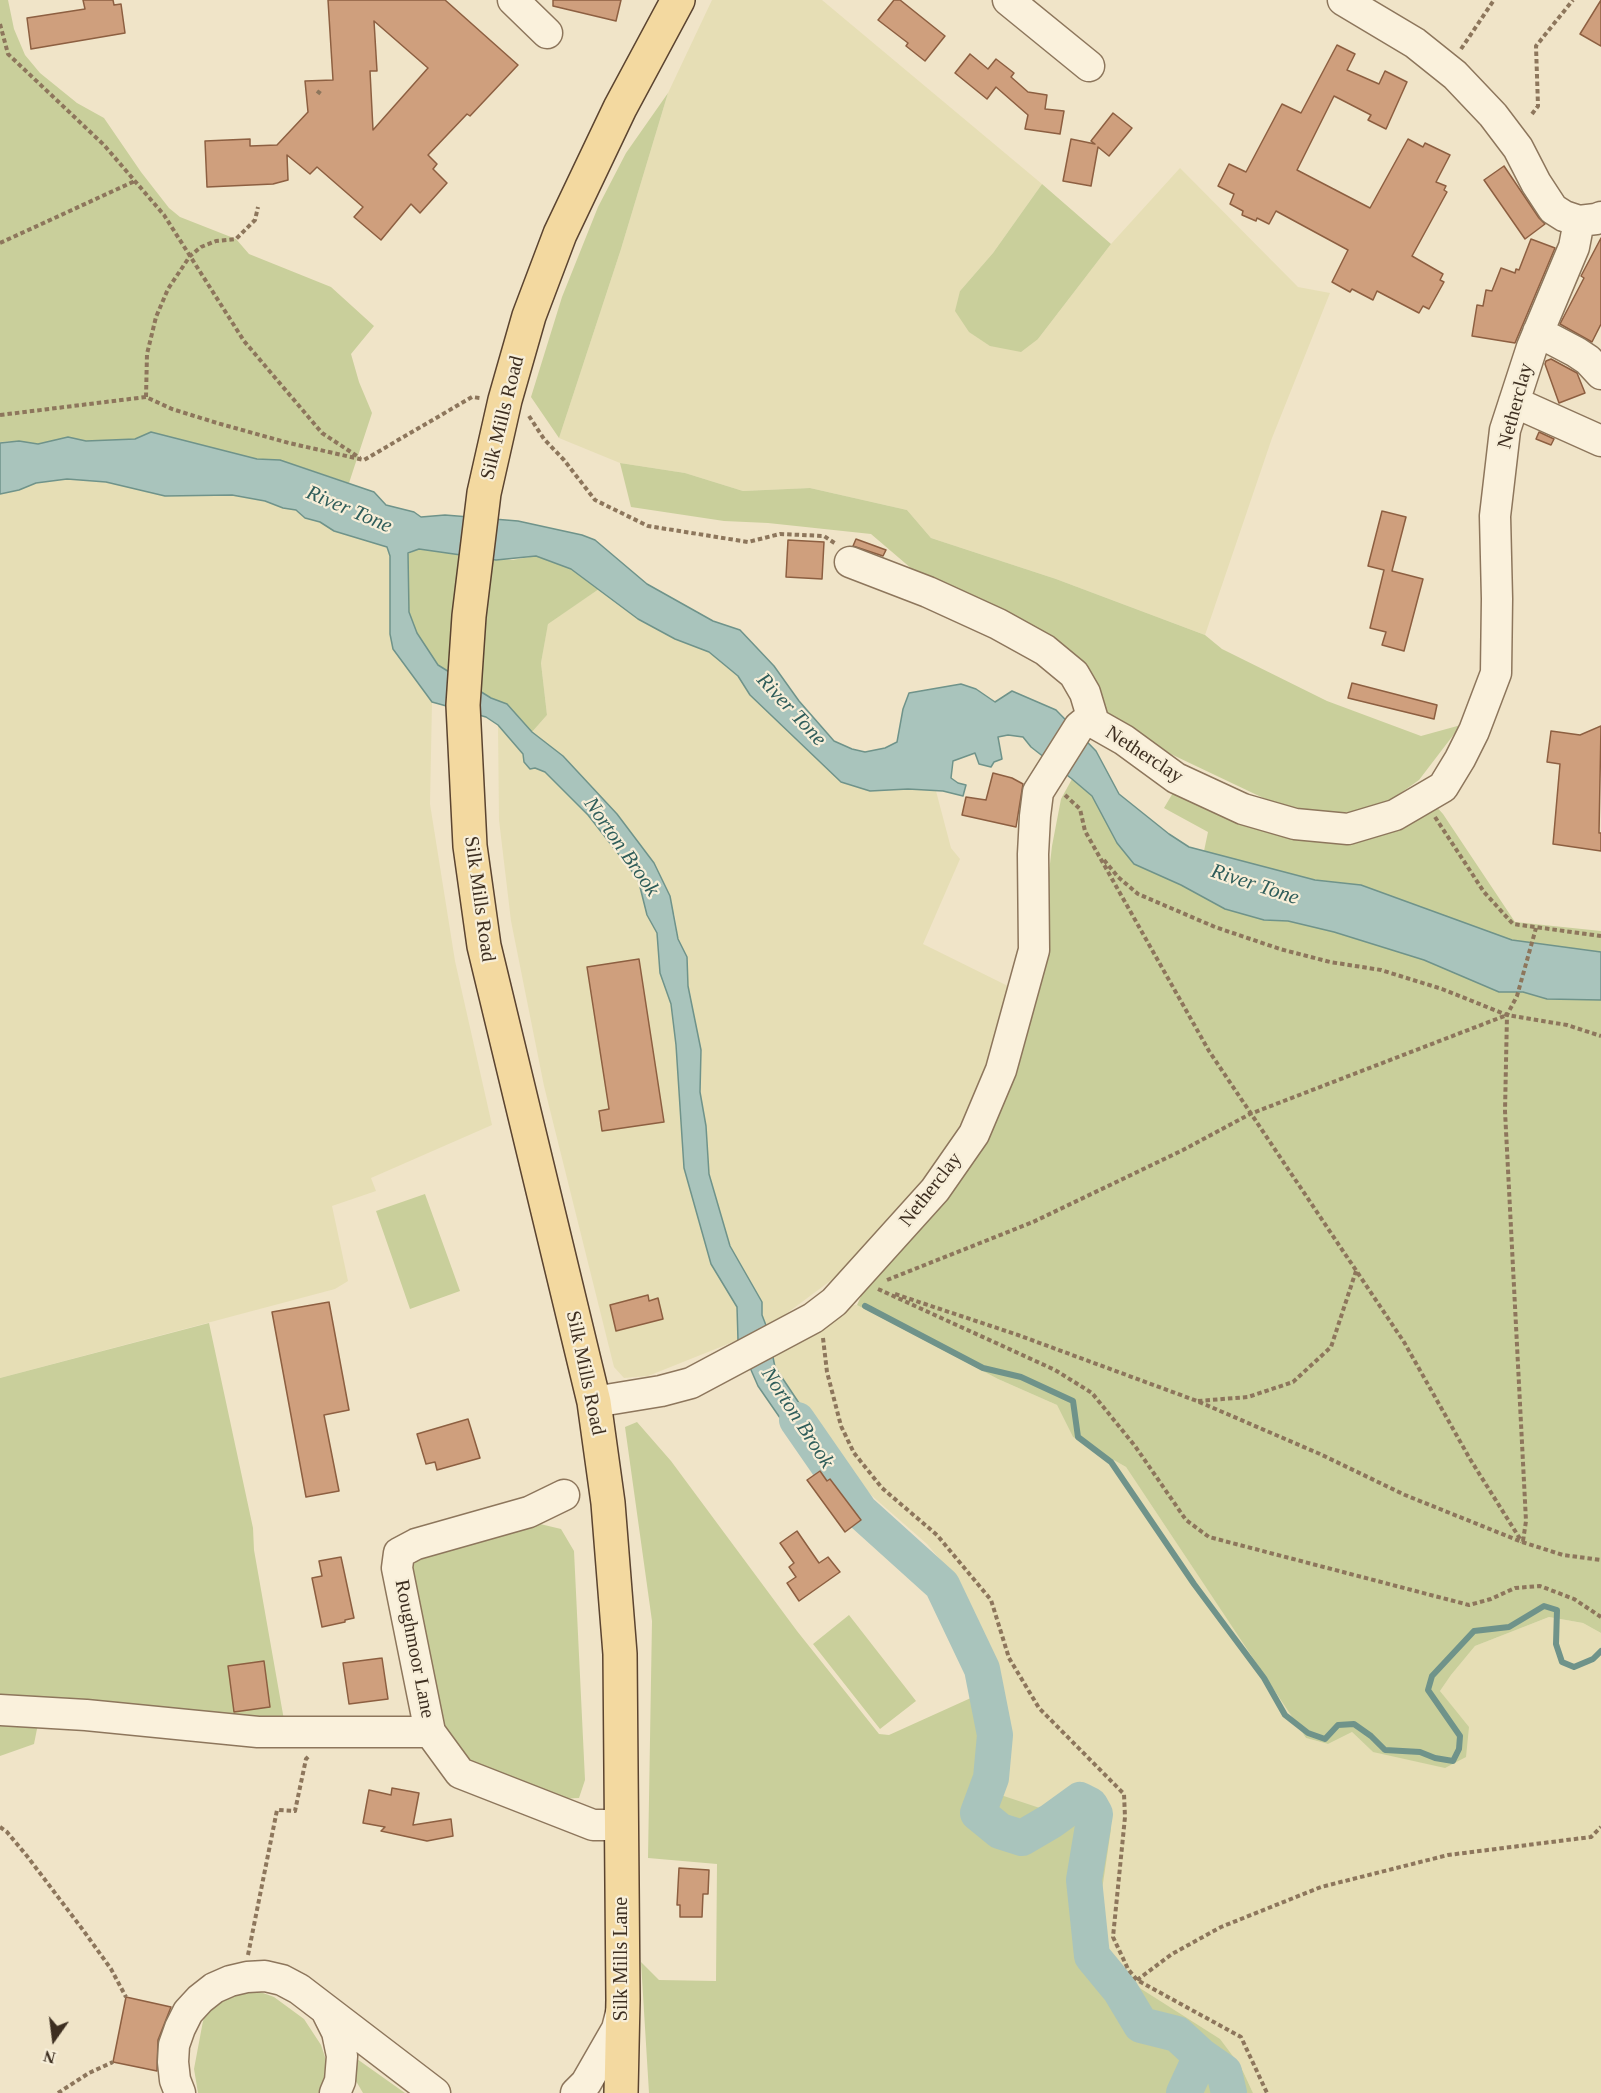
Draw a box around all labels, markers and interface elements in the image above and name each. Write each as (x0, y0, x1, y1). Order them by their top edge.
street label: Silk Mills Road (476, 354, 530, 482)
street label: Netherclay (1493, 361, 1539, 451)
water label: River Tone (302, 481, 396, 539)
water label: River Tone (751, 668, 831, 752)
street label: Netherclay (1101, 721, 1187, 789)
water label: Norton Brook (578, 793, 664, 901)
street label: Silk Mills Road (458, 835, 500, 963)
water label: River Tone (1208, 859, 1302, 911)
street label: Netherclay (895, 1148, 967, 1232)
street label: Silk Mills Road (560, 1309, 610, 1437)
water label: Norton Brook (755, 1363, 839, 1473)
street label: Roughmoor Lane (389, 1578, 439, 1720)
street label: Silk Mills Lane (610, 1897, 634, 2021)
north arrow (24, 2009, 84, 2069)
text: N (42, 2047, 57, 2067)

